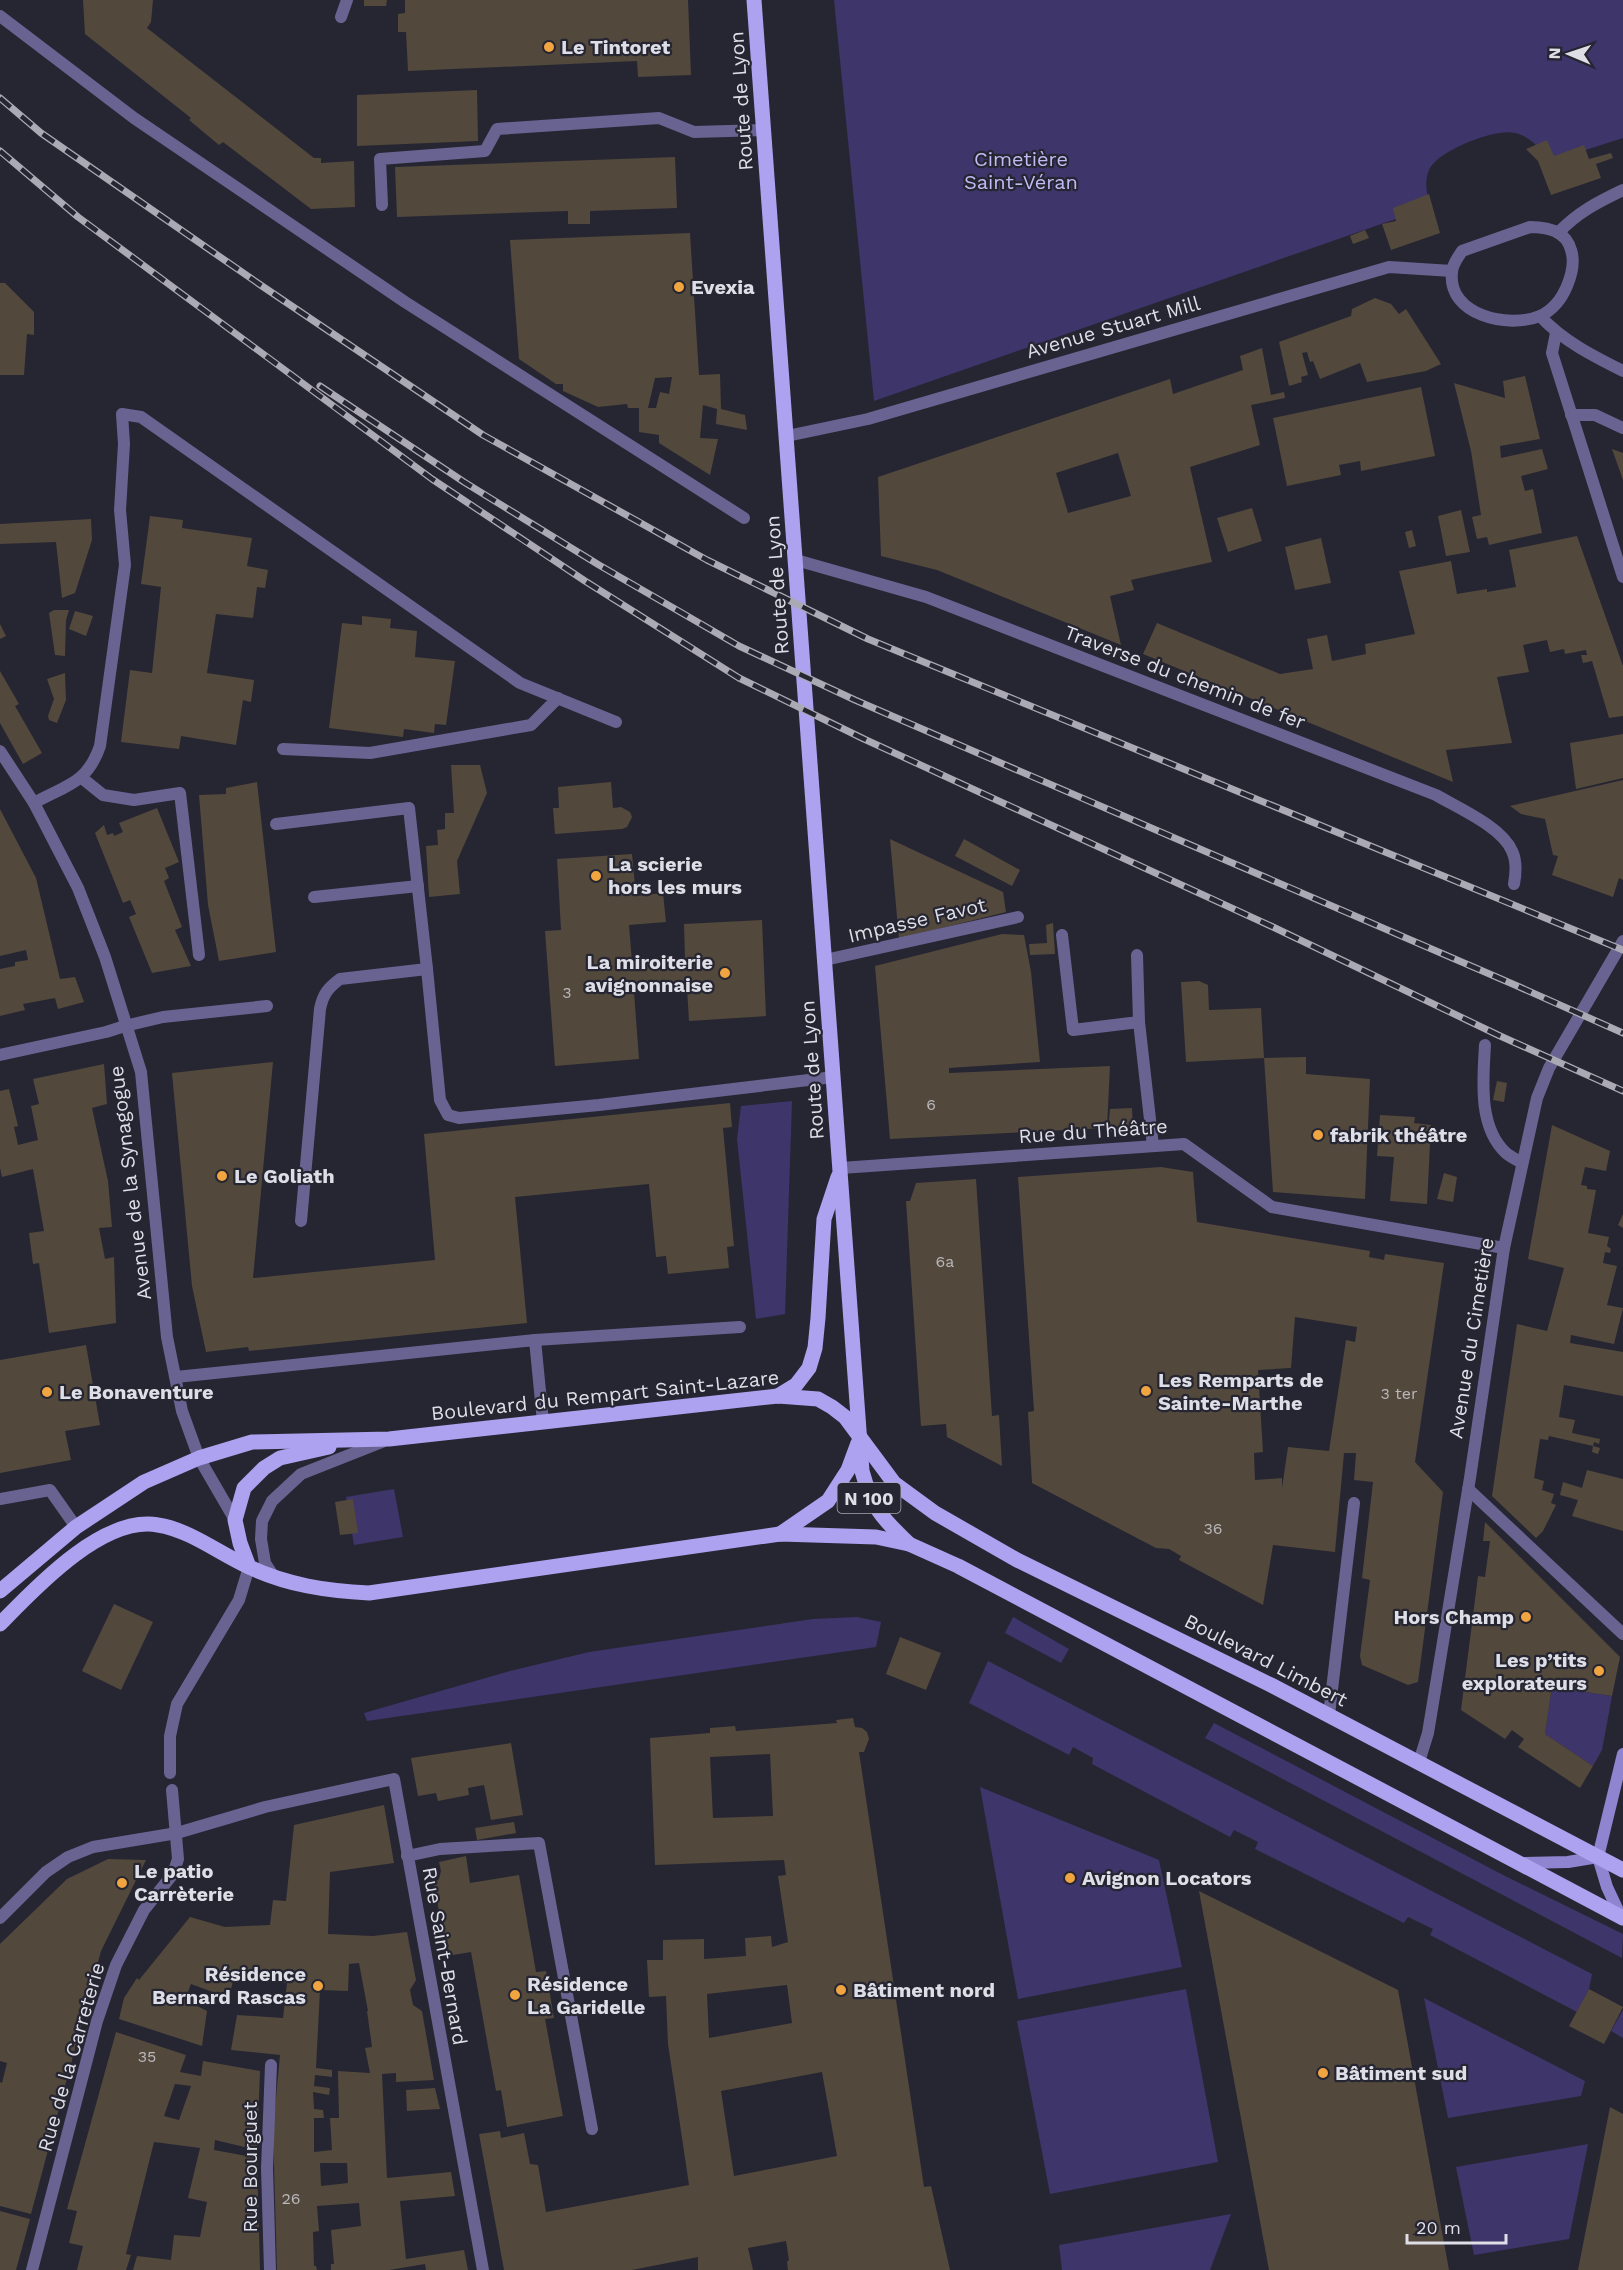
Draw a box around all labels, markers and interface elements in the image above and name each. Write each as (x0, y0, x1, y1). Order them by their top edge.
north arrow (1539, 24, 1599, 84)
street label: Route de Lyon (724, 30, 758, 172)
place label: Le Tintoret (561, 35, 670, 59)
marker: Le Tintoret (542, 40, 556, 54)
text: N (1545, 47, 1564, 60)
park label: Cimetière Saint-Véran (964, 147, 1078, 194)
place label: Evexia (691, 275, 755, 299)
marker: Evexia (672, 280, 686, 294)
street label: Avenue Stuart Mill (1023, 291, 1203, 363)
street label: Route de Lyon (760, 514, 794, 656)
street label: Traverse du chemin de fer (1061, 620, 1309, 734)
place label: La scierie hors les murs (608, 852, 742, 899)
marker: La scierie hors les murs (589, 869, 603, 883)
street label: Impasse Favot (846, 892, 989, 948)
place label: La miroiterie avignonnaise (585, 950, 713, 997)
marker: La miroiterie avignonnaise (718, 966, 732, 980)
house number: 3 (562, 983, 572, 1002)
street label: Route de Lyon (795, 999, 829, 1141)
street label: Avenue de la Synagogue (104, 1065, 156, 1301)
house number: 6 (926, 1095, 936, 1114)
street label: Rue du Théâtre (1018, 1114, 1168, 1148)
place label: fabrik théâtre (1330, 1123, 1467, 1147)
marker: fabrik théâtre (1311, 1128, 1325, 1142)
place label: Le Goliath (234, 1164, 335, 1188)
marker: Le Goliath (215, 1169, 229, 1183)
street label: Avenue du Cimetière (1443, 1236, 1499, 1440)
house number: 6a (936, 1252, 954, 1271)
street label: Boulevard du Rempart Saint-Lazare (430, 1365, 780, 1425)
place label: Les Remparts de Sainte-Marthe (1158, 1368, 1324, 1415)
place label: Le Bonaventure (59, 1380, 214, 1404)
marker: Les Remparts de Sainte-Marthe (1139, 1384, 1153, 1398)
house number: 3 ter (1381, 1384, 1418, 1403)
marker: Le Bonaventure (40, 1385, 54, 1399)
road number: N 100 (838, 1483, 900, 1513)
house number: 36 (1203, 1519, 1223, 1538)
place label: Hors Champ (1393, 1605, 1514, 1629)
street label: Boulevard Limbert (1180, 1608, 1352, 1712)
marker: Hors Champ (1519, 1610, 1533, 1624)
place label: Les p’tits explorateurs (1462, 1648, 1587, 1695)
marker: Les p’tits explorateurs (1592, 1664, 1606, 1678)
place label: Le patio Carrèterie (134, 1859, 234, 1906)
street label: Rue Saint-Bernard (418, 1865, 472, 2047)
place label: Avignon Locators (1082, 1866, 1252, 1890)
marker: Avignon Locators (1063, 1871, 1077, 1885)
marker: Le patio Carrèterie (115, 1876, 129, 1890)
street label: Rue de la Carreterie (32, 1960, 110, 2154)
place label: Résidence Bernard Rascas (152, 1962, 306, 2009)
place label: Résidence La Garidelle (527, 1972, 645, 2019)
place label: Bâtiment nord (853, 1978, 995, 2002)
marker: Résidence Bernard Rascas (311, 1979, 325, 1993)
marker: Bâtiment nord (834, 1983, 848, 1997)
marker: Résidence La Garidelle (508, 1988, 522, 2002)
house number: 35 (138, 2047, 156, 2066)
place label: Bâtiment sud (1335, 2061, 1467, 2085)
marker: Bâtiment sud (1316, 2066, 1330, 2080)
street label: Rue Bourguet (238, 2101, 262, 2233)
house number: 26 (281, 2189, 301, 2208)
scale bar (1407, 2207, 1506, 2245)
text: 20 m (1416, 2217, 1461, 2238)

